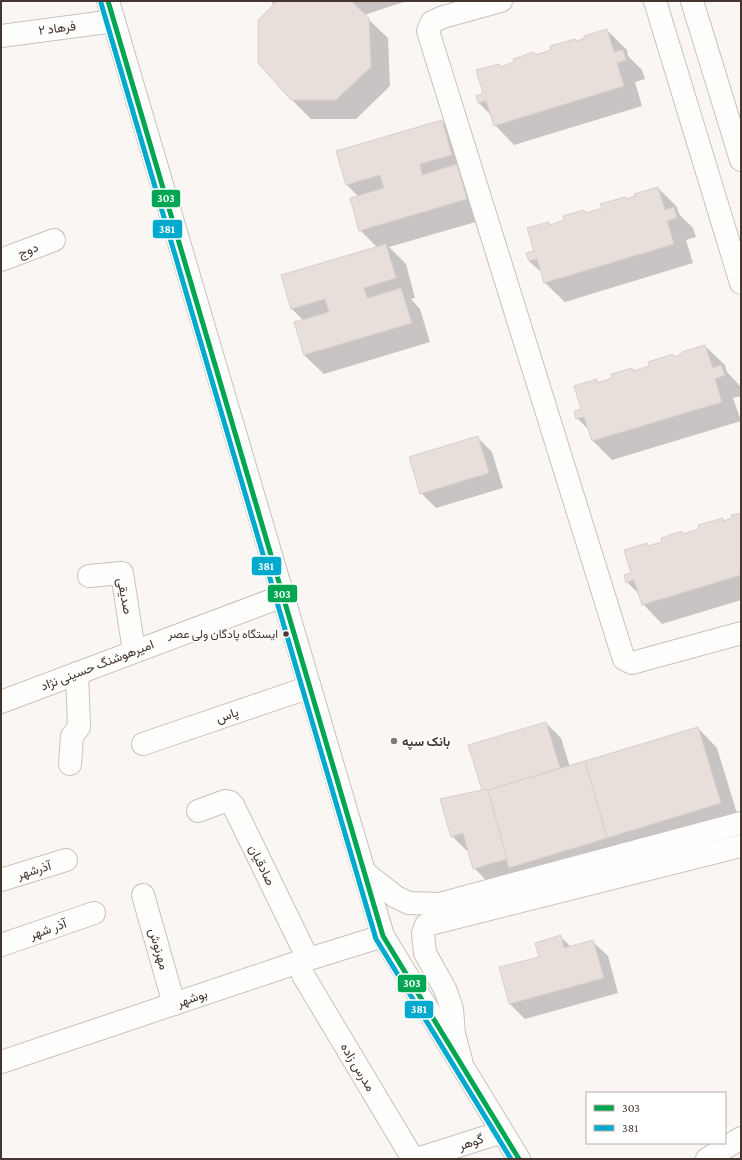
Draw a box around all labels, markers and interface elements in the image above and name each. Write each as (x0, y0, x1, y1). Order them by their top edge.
street label: فرهاد ۲ (37, 18, 77, 39)
line badge: 303 (151, 189, 181, 208)
text: 303 (157, 192, 175, 204)
line badge: 381 (152, 219, 183, 239)
text: 381 (159, 223, 175, 235)
street label: دوج (16, 239, 41, 263)
line badge: 381 (251, 556, 282, 576)
text: 381 (258, 560, 274, 572)
street label: صدیقی (113, 577, 136, 616)
line badge: 303 (267, 584, 298, 603)
text: 303 (273, 588, 291, 600)
place label: ایستگاه پادگان ولی عصر (167, 627, 278, 642)
marker: ایستگاه پادگان ولی عصر (281, 629, 291, 639)
street label: امیرهوشنگ حسینی نژاد (38, 636, 156, 695)
street label: پاس (214, 704, 241, 728)
place label: بانک سپه (402, 734, 450, 751)
marker: بانک سپه (389, 736, 399, 746)
street label: صادقیان (245, 842, 278, 888)
street label: آذرشهر (14, 858, 54, 883)
street label: آذر شهر (27, 915, 70, 944)
street label: مهرنوش (145, 927, 172, 972)
line badge: 303 (397, 974, 427, 993)
text: 303 (403, 977, 421, 989)
street label: بوشهر (174, 986, 210, 1011)
line badge: 381 (404, 1000, 434, 1019)
text: 381 (411, 1003, 427, 1015)
street label: مدرس زاده (337, 1040, 378, 1095)
legend (586, 1092, 726, 1144)
text: 303 (622, 1101, 640, 1115)
text: 381 (622, 1121, 638, 1135)
street label: گوهر (456, 1131, 486, 1154)

